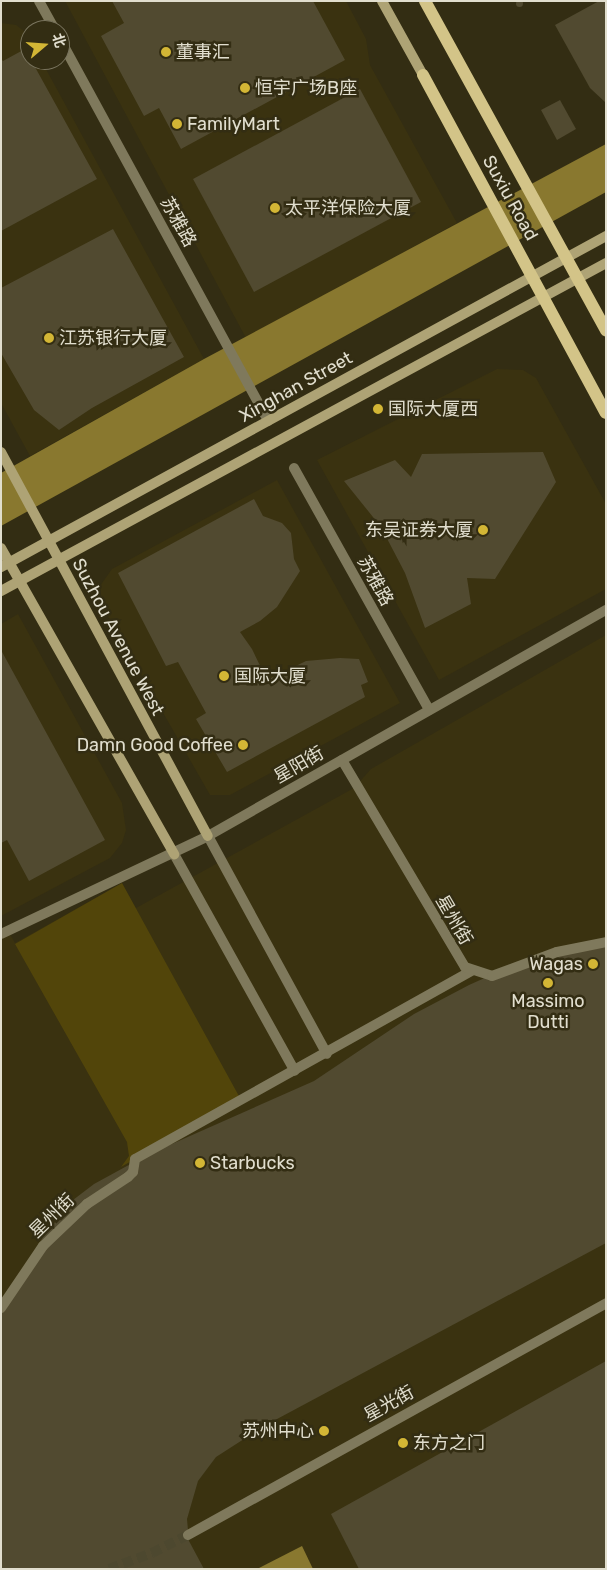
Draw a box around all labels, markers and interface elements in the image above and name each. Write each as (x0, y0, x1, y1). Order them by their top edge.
north arrow (20, 20, 70, 70)
text: 北 (49, 31, 69, 50)
place label: 董事汇 (176, 41, 230, 63)
marker: 董事汇 (160, 46, 172, 58)
place label: 恒宇广场B座 (255, 77, 357, 99)
marker: 恒宇广场B座 (239, 82, 251, 94)
place label: FamilyMart (187, 113, 280, 135)
marker: FamilyMart (171, 118, 183, 130)
street label: Suxiu Road (478, 152, 542, 244)
street label: 苏雅路 (155, 193, 201, 251)
place label: 太平洋保险大厦 (285, 197, 411, 219)
marker: 太平洋保险大厦 (269, 202, 281, 214)
place label: 江苏银行大厦 (59, 327, 167, 349)
marker: 江苏银行大厦 (43, 332, 55, 344)
street label: Xinghan Street (236, 347, 356, 427)
place label: 国际大厦西 (388, 398, 478, 420)
marker: 国际大厦西 (372, 403, 384, 415)
place label: 东吴证券大厦 (365, 519, 473, 541)
marker: 东吴证券大厦 (477, 524, 489, 536)
street label: 苏雅路 (352, 552, 398, 610)
street label: Suzhou Avenue West (67, 554, 169, 720)
place label: 国际大厦 (234, 665, 306, 687)
marker: 国际大厦 (218, 670, 230, 682)
place label: Damn Good Coffee (77, 734, 233, 756)
marker: Damn Good Coffee (237, 739, 249, 751)
street label: 星阳街 (270, 742, 328, 788)
street label: 星州街 (431, 891, 477, 949)
place label: Wagas (529, 953, 583, 975)
marker: Wagas (587, 958, 599, 970)
marker: Massimo Dutti (542, 977, 554, 989)
place label: Massimo Dutti (511, 991, 585, 1034)
place label: Starbucks (210, 1152, 295, 1174)
marker: Starbucks (194, 1157, 206, 1169)
street label: 星州街 (25, 1189, 79, 1243)
street label: 星光街 (360, 1381, 418, 1427)
place label: 苏州中心 (242, 1420, 314, 1442)
marker: 苏州中心 (318, 1425, 330, 1437)
place label: 东方之门 (413, 1432, 485, 1454)
marker: 东方之门 (397, 1437, 409, 1449)

